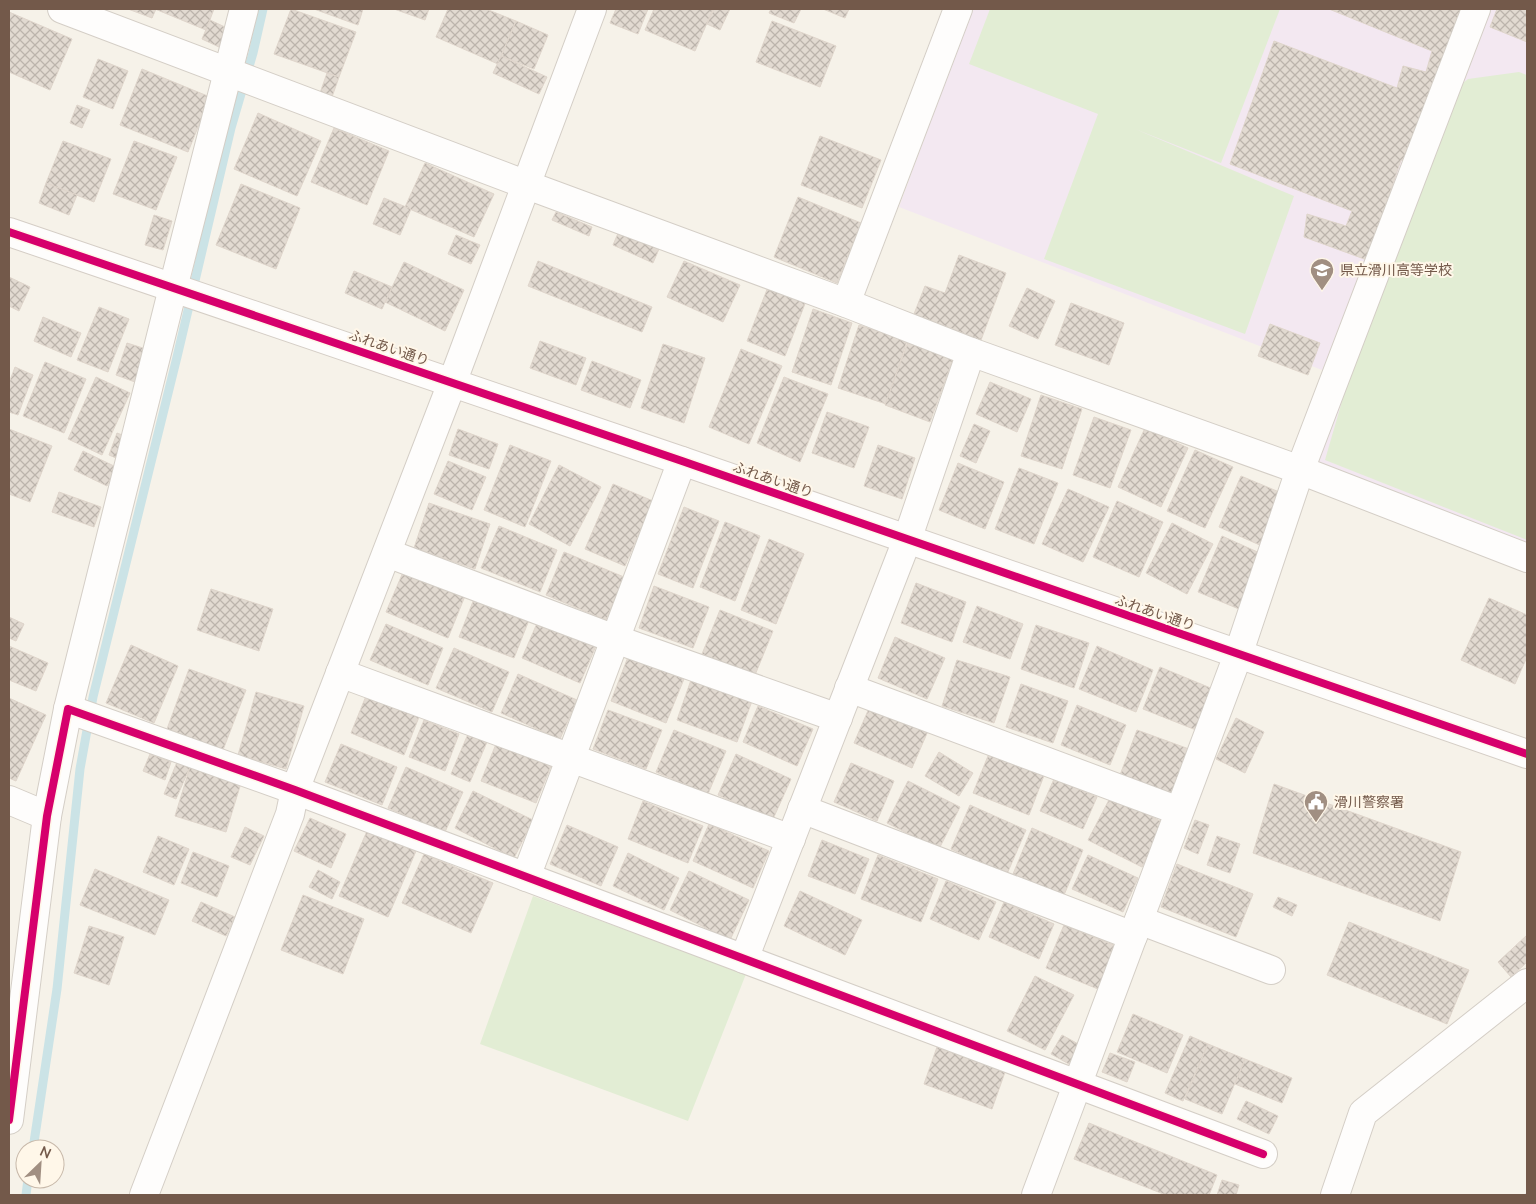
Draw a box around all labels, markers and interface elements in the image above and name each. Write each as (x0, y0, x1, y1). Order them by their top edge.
school or university icon: 県立滑川高等学校 (1309, 257, 1335, 291)
place label: 県立滑川高等学校 (1340, 261, 1452, 280)
street label: ふれあい通り (346, 325, 432, 371)
street label: ふれあい通り (730, 457, 816, 503)
street label: ふれあい通り (1112, 590, 1198, 636)
public building icon: 滑川警察署 (1303, 789, 1329, 823)
place label: 滑川警察署 (1334, 793, 1404, 812)
north arrow (15, 1139, 65, 1189)
text: N (37, 1142, 54, 1163)

